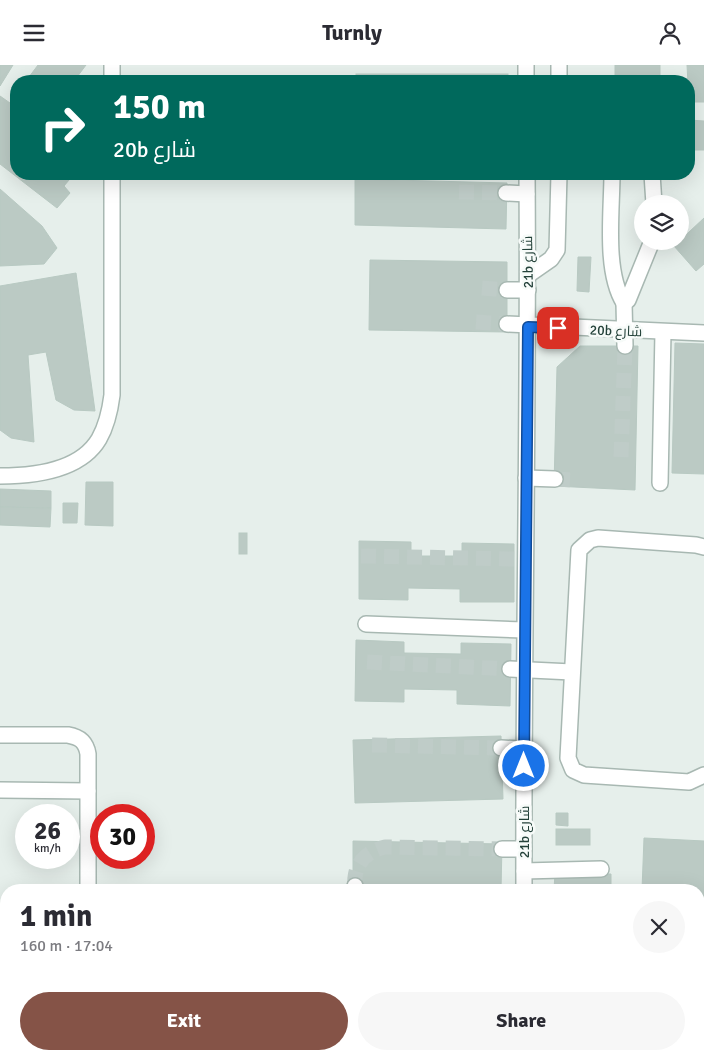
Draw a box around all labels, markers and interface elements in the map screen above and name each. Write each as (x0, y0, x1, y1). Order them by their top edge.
icon: menu (20, 19, 48, 47)
text: Turnly (322, 19, 382, 46)
icon: person (656, 19, 684, 47)
text: 150 m (113, 85, 206, 128)
icon: right (30, 95, 95, 160)
text: 20b شارع (113, 136, 196, 163)
map controls (634, 195, 689, 250)
button: layers (634, 195, 689, 250)
street label: 21b شارع (519, 235, 537, 289)
pin (537, 307, 579, 349)
icon: arrive (544, 314, 572, 342)
street label: 20b شارع (589, 322, 643, 340)
position arrow (497, 739, 549, 791)
speed limit sign: 30 (90, 804, 155, 869)
street label: 21b شارع (516, 806, 533, 858)
text: 26 (34, 815, 61, 846)
text: km/h (34, 841, 61, 856)
text: 1 min (20, 898, 92, 935)
button: close (633, 901, 685, 953)
text: 160 m · 17:04 (20, 936, 113, 956)
button: Exit (20, 992, 348, 1050)
button: Share (358, 992, 685, 1050)

